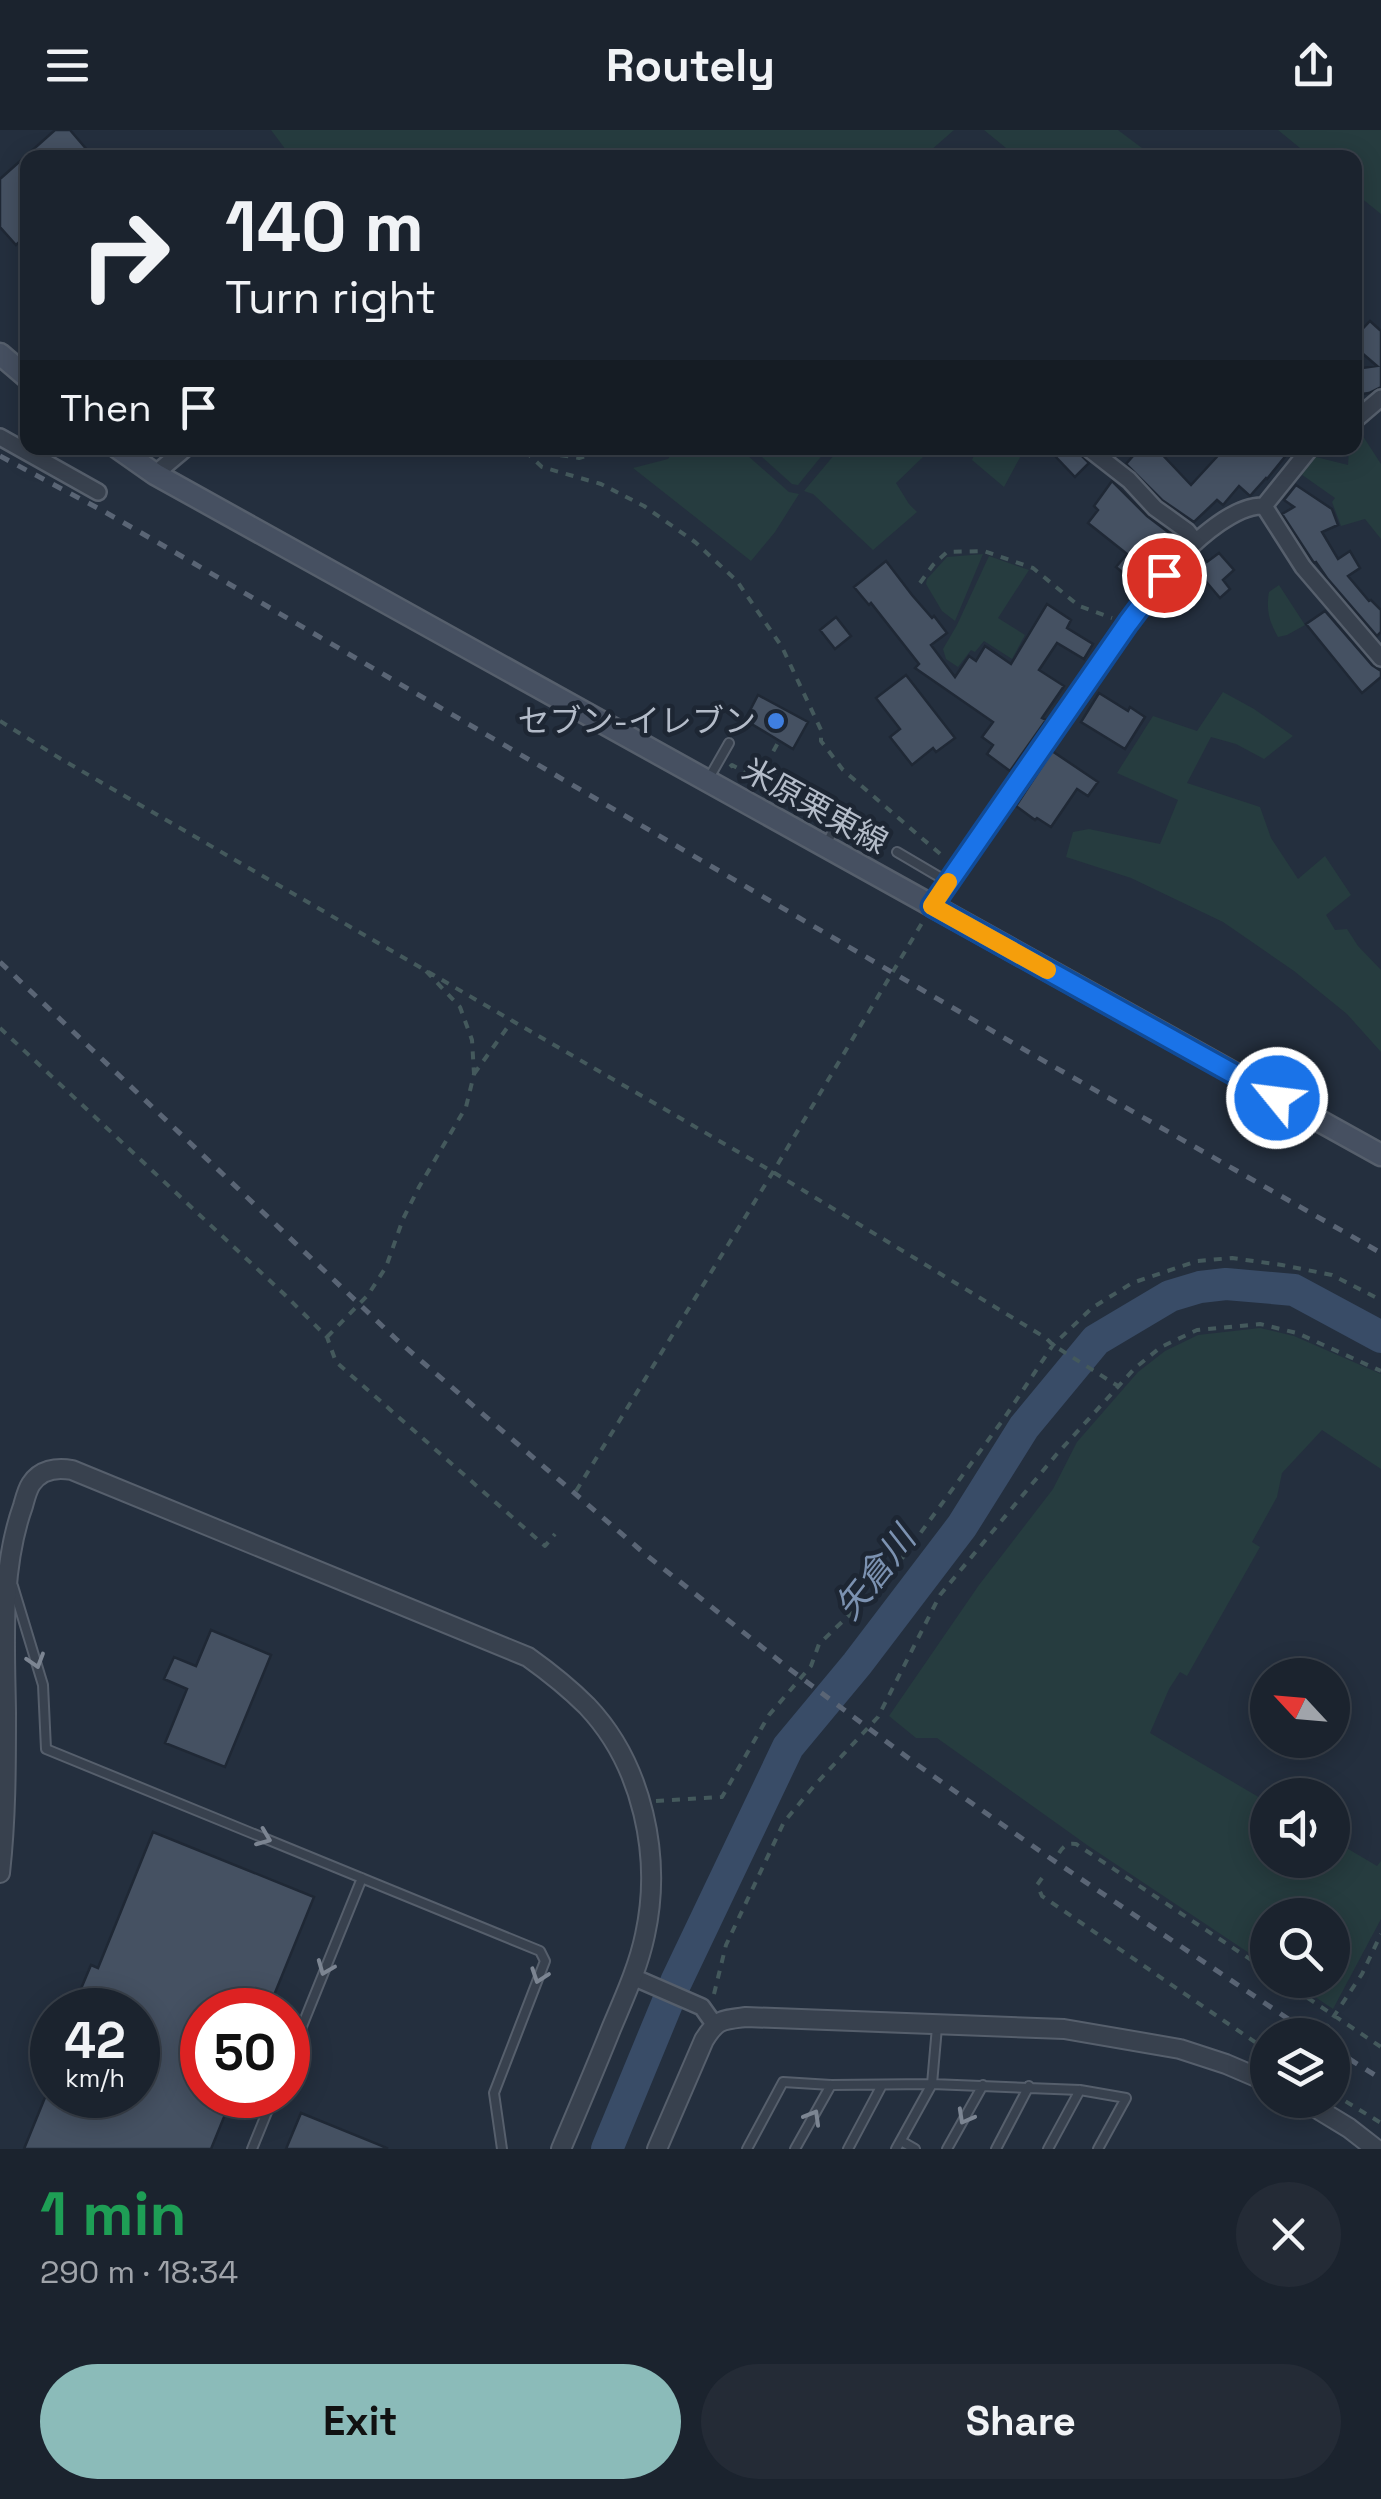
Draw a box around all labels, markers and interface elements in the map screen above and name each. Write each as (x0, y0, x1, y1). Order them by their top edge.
text: Routely (606, 37, 775, 94)
icon: menu (40, 38, 95, 93)
icon: share (1286, 38, 1341, 93)
text: 140 m (225, 182, 424, 271)
icon: right (60, 190, 190, 320)
text: Turn right (225, 269, 436, 326)
icon: arrive (171, 380, 226, 435)
text: Then (60, 384, 151, 432)
pin (1122, 533, 1207, 618)
icon: arrive (1137, 548, 1192, 603)
place label: セブン-イレブン (517, 701, 756, 741)
marker: セブン-イレブン (765, 710, 787, 732)
street label: 米原栗東線 (735, 750, 895, 862)
position arrow (1225, 1046, 1329, 1150)
water label: 矢倉川 (825, 1515, 927, 1628)
one-way arrow (24, 1652, 45, 1669)
north arrow (1250, 1658, 1350, 1758)
map controls (1250, 1658, 1350, 2118)
button: sound (1250, 1778, 1350, 1878)
one-way arrow (255, 1827, 272, 1847)
button: search (1250, 1898, 1350, 1998)
one-way arrow (317, 1958, 337, 1976)
one-way arrow (530, 1966, 550, 1983)
speed limit sign: 50 (180, 1988, 310, 2118)
text: 42 (64, 2009, 126, 2073)
button: layers (1250, 2018, 1350, 2118)
text: km/h (65, 2062, 125, 2094)
one-way arrow (957, 2106, 977, 2124)
one-way arrow (801, 2110, 821, 2128)
text: 1 min (40, 2176, 187, 2253)
button: close (1236, 2182, 1341, 2287)
text: 290 m · 18:34 (40, 2252, 238, 2292)
button: Exit (40, 2364, 681, 2479)
button: Share (701, 2364, 1341, 2479)

